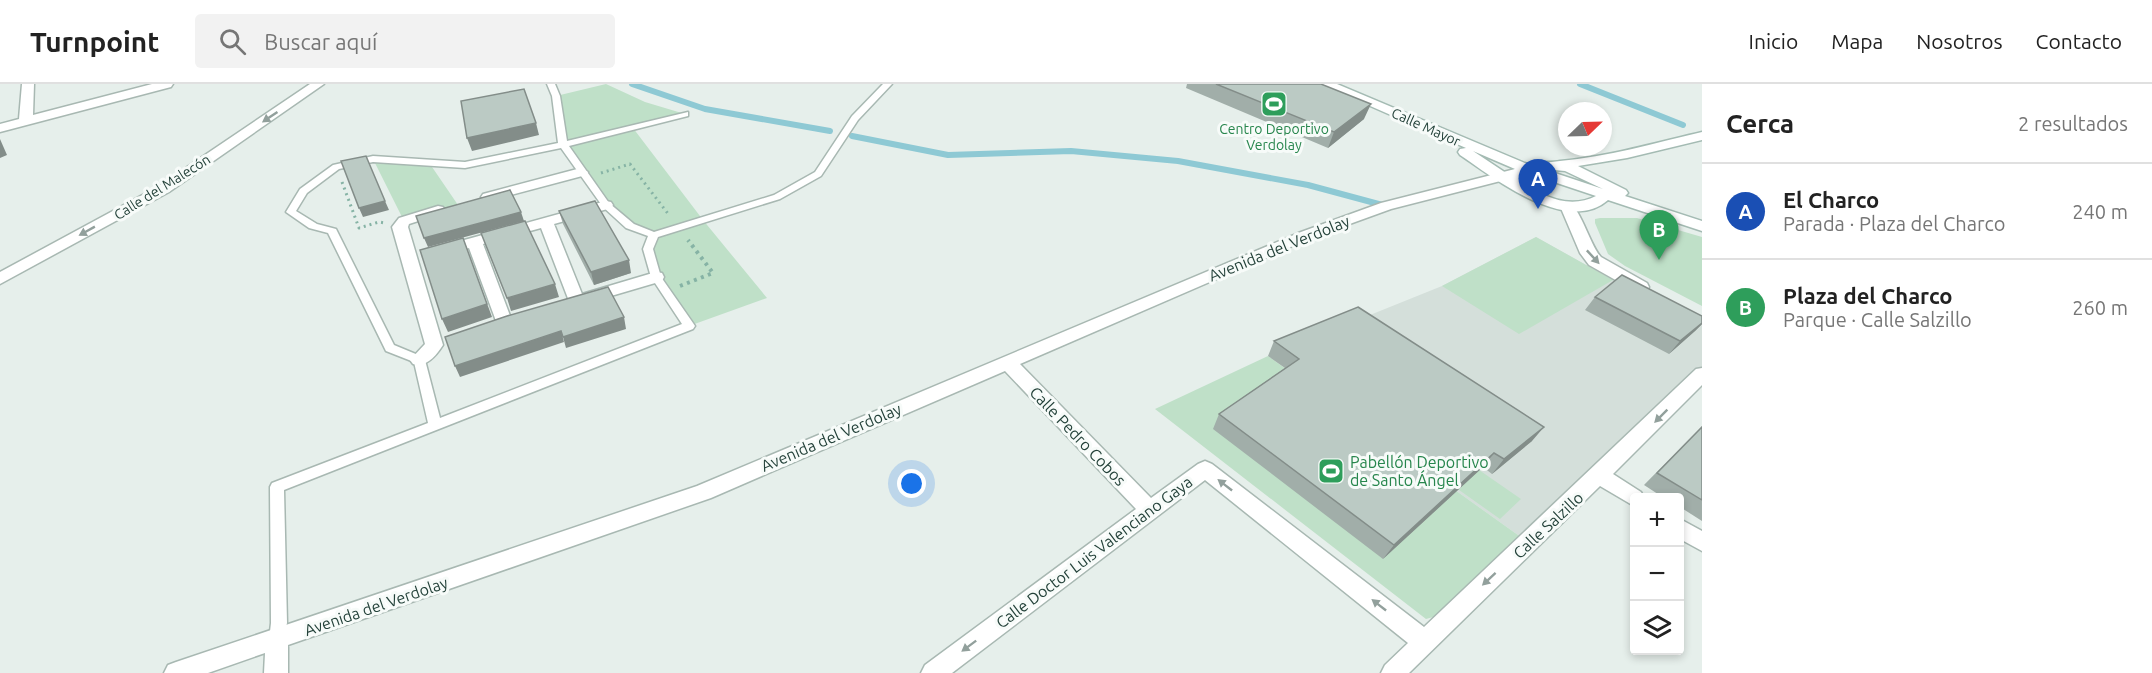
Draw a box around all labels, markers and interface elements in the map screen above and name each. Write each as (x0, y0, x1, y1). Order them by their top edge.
search box (195, 14, 615, 68)
icon: search (216, 25, 249, 58)
text: Turnpoint (30, 26, 159, 57)
text: Buscar aquí (264, 29, 377, 54)
text: Inicio (1749, 29, 1798, 53)
text: Mapa (1831, 29, 1883, 53)
text: Nosotros (1916, 29, 2003, 53)
text: Contacto (2036, 29, 2122, 53)
sports icon: Centro Deportivo Verdolay (1259, 89, 1289, 119)
north arrow (1558, 102, 1612, 156)
street label: Calle Mayor (1389, 105, 1464, 150)
text: Cerca (1726, 109, 1794, 138)
one-way arrow (262, 111, 278, 123)
text: 2 resultados (2018, 112, 2128, 135)
place label: Centro Deportivo Verdolay (1219, 121, 1329, 153)
street label: Calle del Malecón (111, 151, 213, 223)
pin: A (1518, 160, 1558, 209)
text: El Charco (1783, 187, 1879, 212)
text: A (1738, 200, 1753, 223)
text: 240 m (2072, 200, 2128, 223)
pin: B (1640, 210, 1678, 260)
street label: Avenida del Verdolay (1206, 211, 1352, 285)
text: Parada · Plaza del Charco (1783, 212, 2006, 235)
one-way arrow (79, 226, 95, 237)
one-way arrow (1586, 250, 1600, 265)
text: Plaza del Charco (1783, 283, 1953, 308)
text: B (1739, 296, 1752, 319)
text: 260 m (2072, 296, 2128, 319)
text: Parque · Calle Salzillo (1783, 308, 1972, 331)
street label: Calle Pedro Cobos (1026, 383, 1130, 489)
street label: Avenida del Verdolay (758, 399, 904, 475)
one-way arrow (1654, 408, 1668, 422)
place label: Pabellón Deportivo de Santo Ángel (1350, 453, 1489, 489)
sports icon: Pabellón Deportivo de Santo Ángel (1316, 456, 1346, 486)
your location (897, 469, 926, 498)
street label: Calle Doctor Luis Valenciano Gaya (992, 472, 1196, 632)
one-way arrow (1218, 479, 1233, 491)
street label: Calle Salzillo (1509, 488, 1587, 562)
map controls (1630, 493, 1684, 655)
button: + (1630, 493, 1684, 547)
button: − (1630, 547, 1684, 601)
one-way arrow (1482, 572, 1497, 586)
street label: Avenida del Verdolay (302, 573, 450, 639)
one-way arrow (1371, 600, 1386, 612)
button: layers (1630, 601, 1684, 655)
one-way arrow (961, 639, 977, 652)

